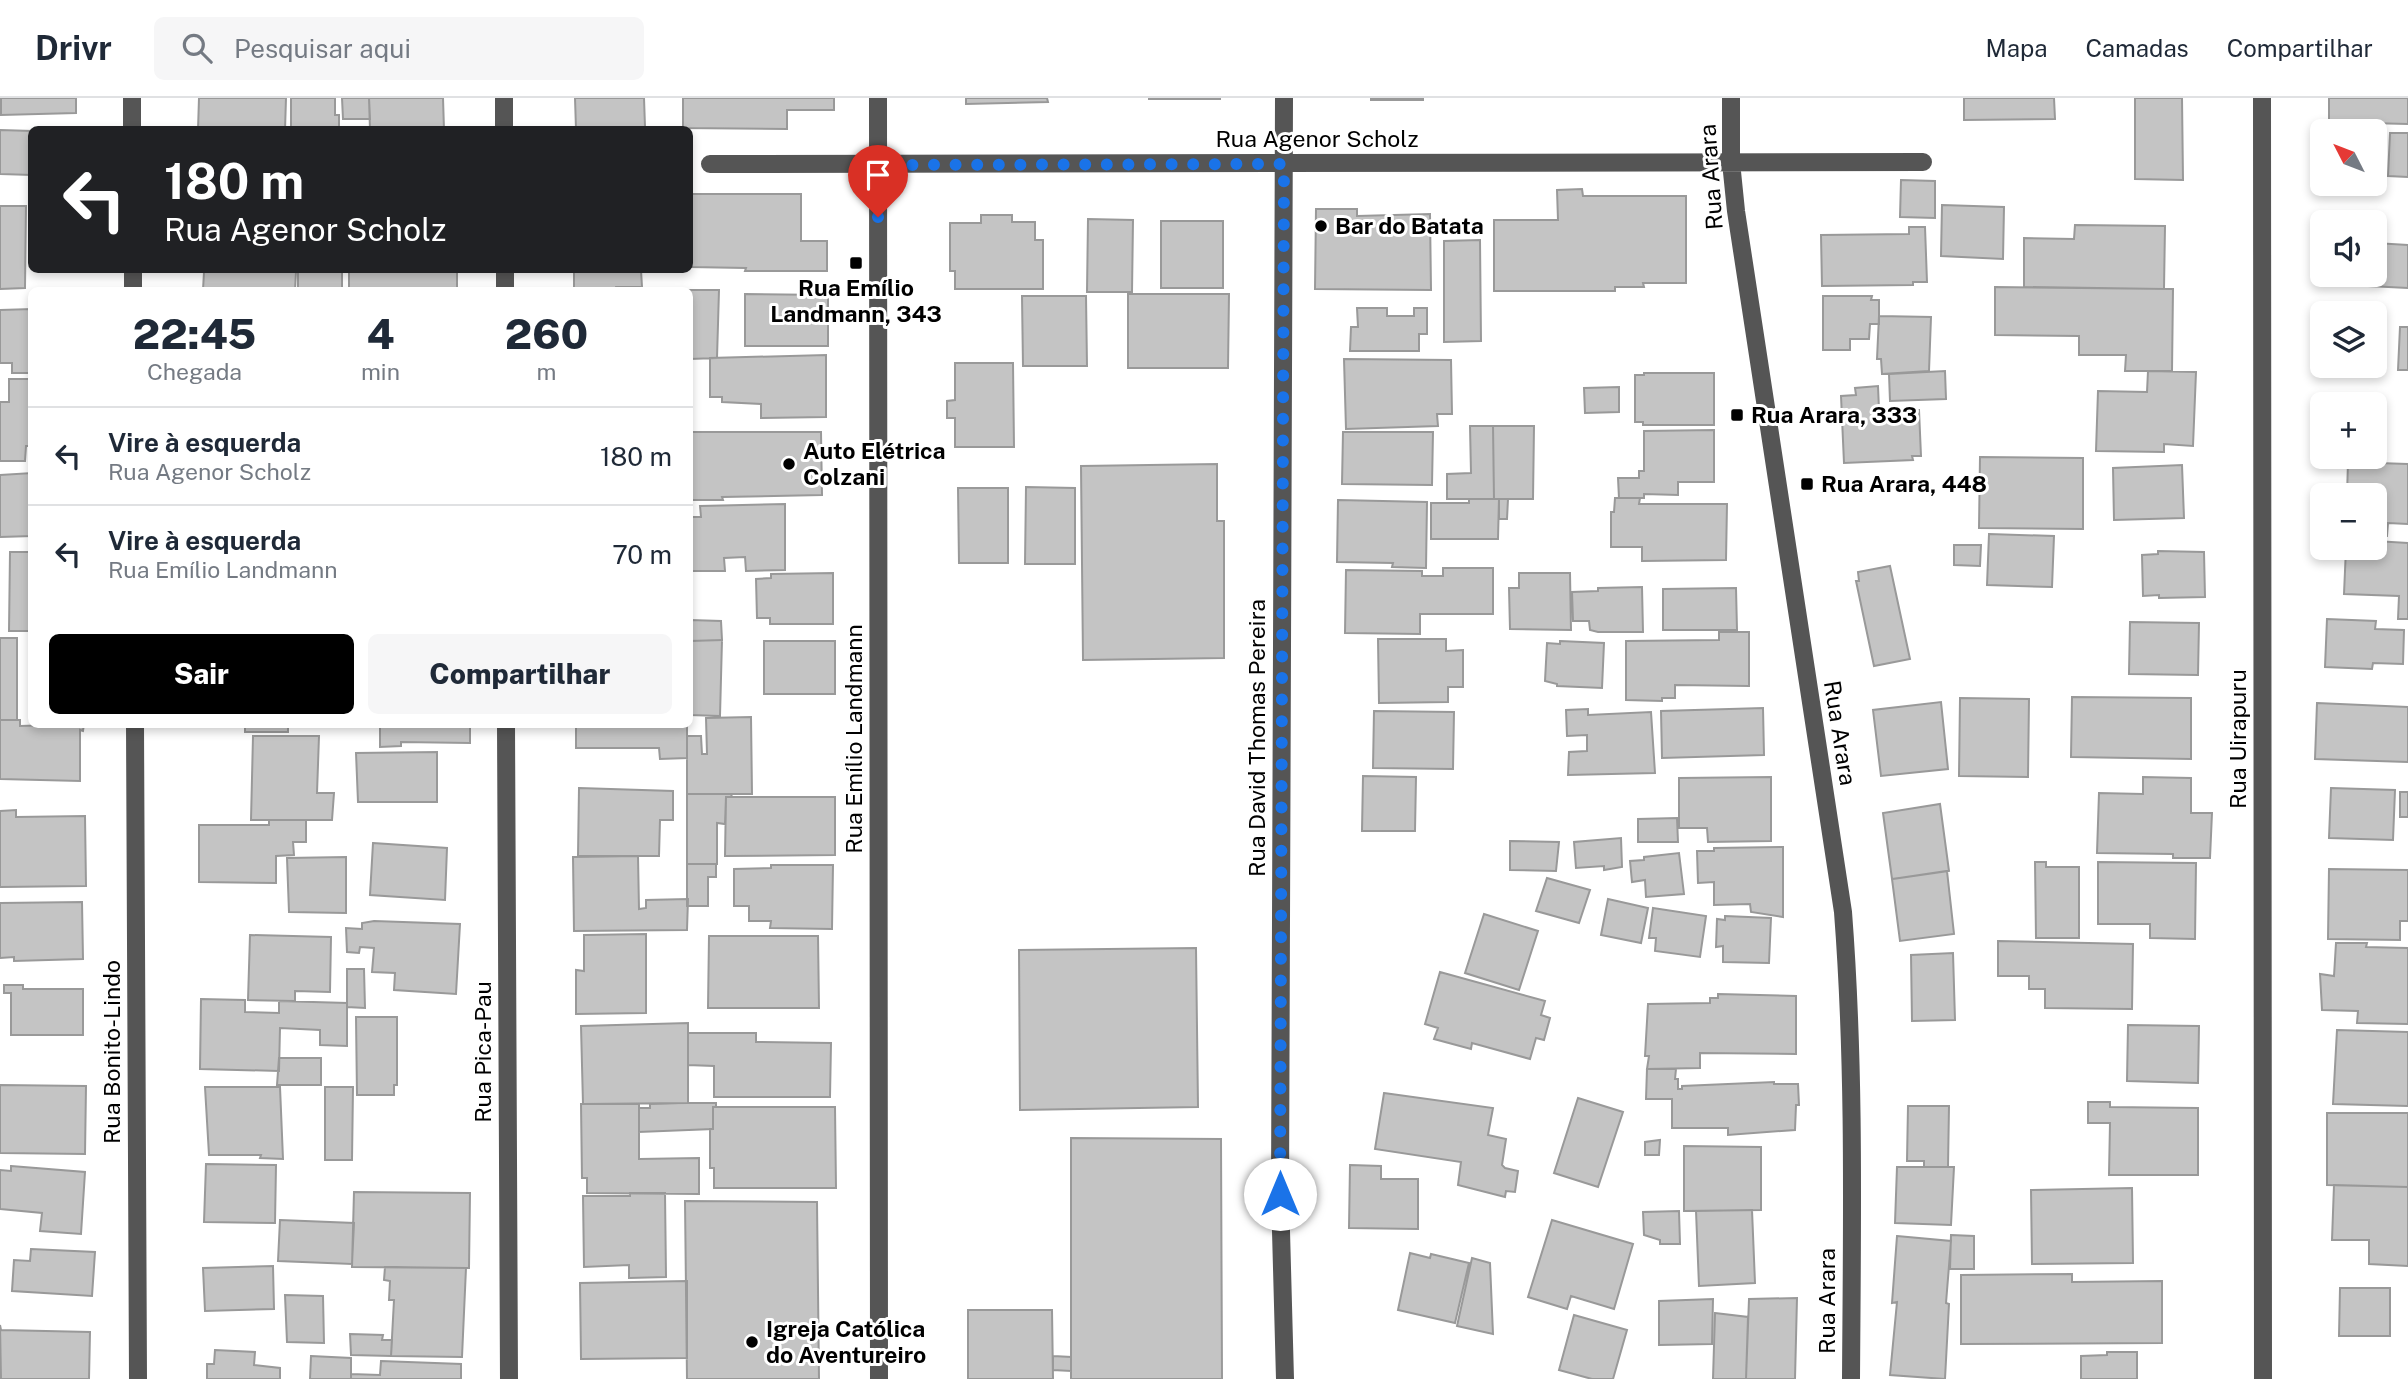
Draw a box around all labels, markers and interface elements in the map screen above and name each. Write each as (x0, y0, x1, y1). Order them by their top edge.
search box (154, 17, 644, 80)
text: Drivr (35, 29, 112, 67)
icon: search (178, 29, 216, 67)
text: Pesquisar aqui (234, 33, 411, 64)
text: Mapa (1986, 34, 2047, 62)
text: Camadas (2085, 34, 2189, 62)
text: Compartilhar (2227, 34, 2373, 62)
north arrow (2310, 119, 2387, 196)
map controls (2310, 119, 2387, 560)
street label: Rua Arara (1693, 123, 1728, 231)
street label: Rua Agenor Scholz (1216, 125, 1419, 152)
pin (848, 145, 908, 217)
text: 180 m (164, 152, 304, 210)
icon: left (49, 154, 140, 245)
icon: arrive (859, 156, 897, 194)
button: sound (2310, 210, 2387, 287)
text: Rua Agenor Scholz (164, 211, 446, 248)
place label: Bar do Batata (1335, 212, 1484, 239)
marker: Bar do Batata (1313, 218, 1329, 234)
marker: Rua Emílio Landmann, 343 (848, 255, 864, 271)
place label: Rua Emílio Landmann, 343 (770, 274, 942, 327)
button: layers (2310, 301, 2387, 378)
text: 22:45 (133, 309, 256, 358)
text: 4 (366, 309, 395, 358)
text: 260 (505, 309, 588, 358)
text: Chegada (147, 358, 242, 385)
text: min (361, 358, 400, 385)
text: m (537, 358, 556, 385)
button: + (2310, 392, 2387, 469)
place label: Rua Arara, 333 (1751, 401, 1917, 428)
marker: Rua Arara, 333 (1729, 407, 1745, 423)
text: Vire à esquerda (108, 427, 301, 458)
icon: left (49, 437, 87, 475)
place label: Auto Elétrica Colzani (803, 437, 946, 490)
text: 180 m (600, 441, 672, 472)
marker: Auto Elétrica Colzani (781, 456, 797, 472)
text: Rua Agenor Scholz (108, 458, 311, 485)
place label: Rua Arara, 448 (1821, 470, 1987, 497)
marker: Rua Arara, 448 (1799, 476, 1815, 492)
button: − (2310, 483, 2387, 560)
text: Vire à esquerda (108, 525, 301, 556)
icon: left (49, 535, 87, 573)
text: 70 m (612, 539, 672, 570)
text: Rua Emílio Landmann (108, 556, 337, 583)
street label: Rua David Thomas Pereira (1243, 599, 1270, 877)
street label: Rua Emílio Landmann (840, 624, 867, 854)
button: Sair (49, 634, 354, 714)
button: Compartilhar (368, 634, 672, 714)
street label: Rua Uirapuru (2224, 669, 2251, 809)
street label: Rua Arara (1819, 678, 1862, 787)
street label: Rua Bonito-Lindo (98, 960, 125, 1144)
street label: Rua Pica-Pau (469, 981, 496, 1123)
position arrow (1243, 1157, 1317, 1231)
street label: Rua Arara (1813, 1248, 1840, 1354)
place label: Igreja Católica do Aventureiro (766, 1315, 926, 1368)
marker: Igreja Católica do Aventureiro (744, 1334, 760, 1350)

